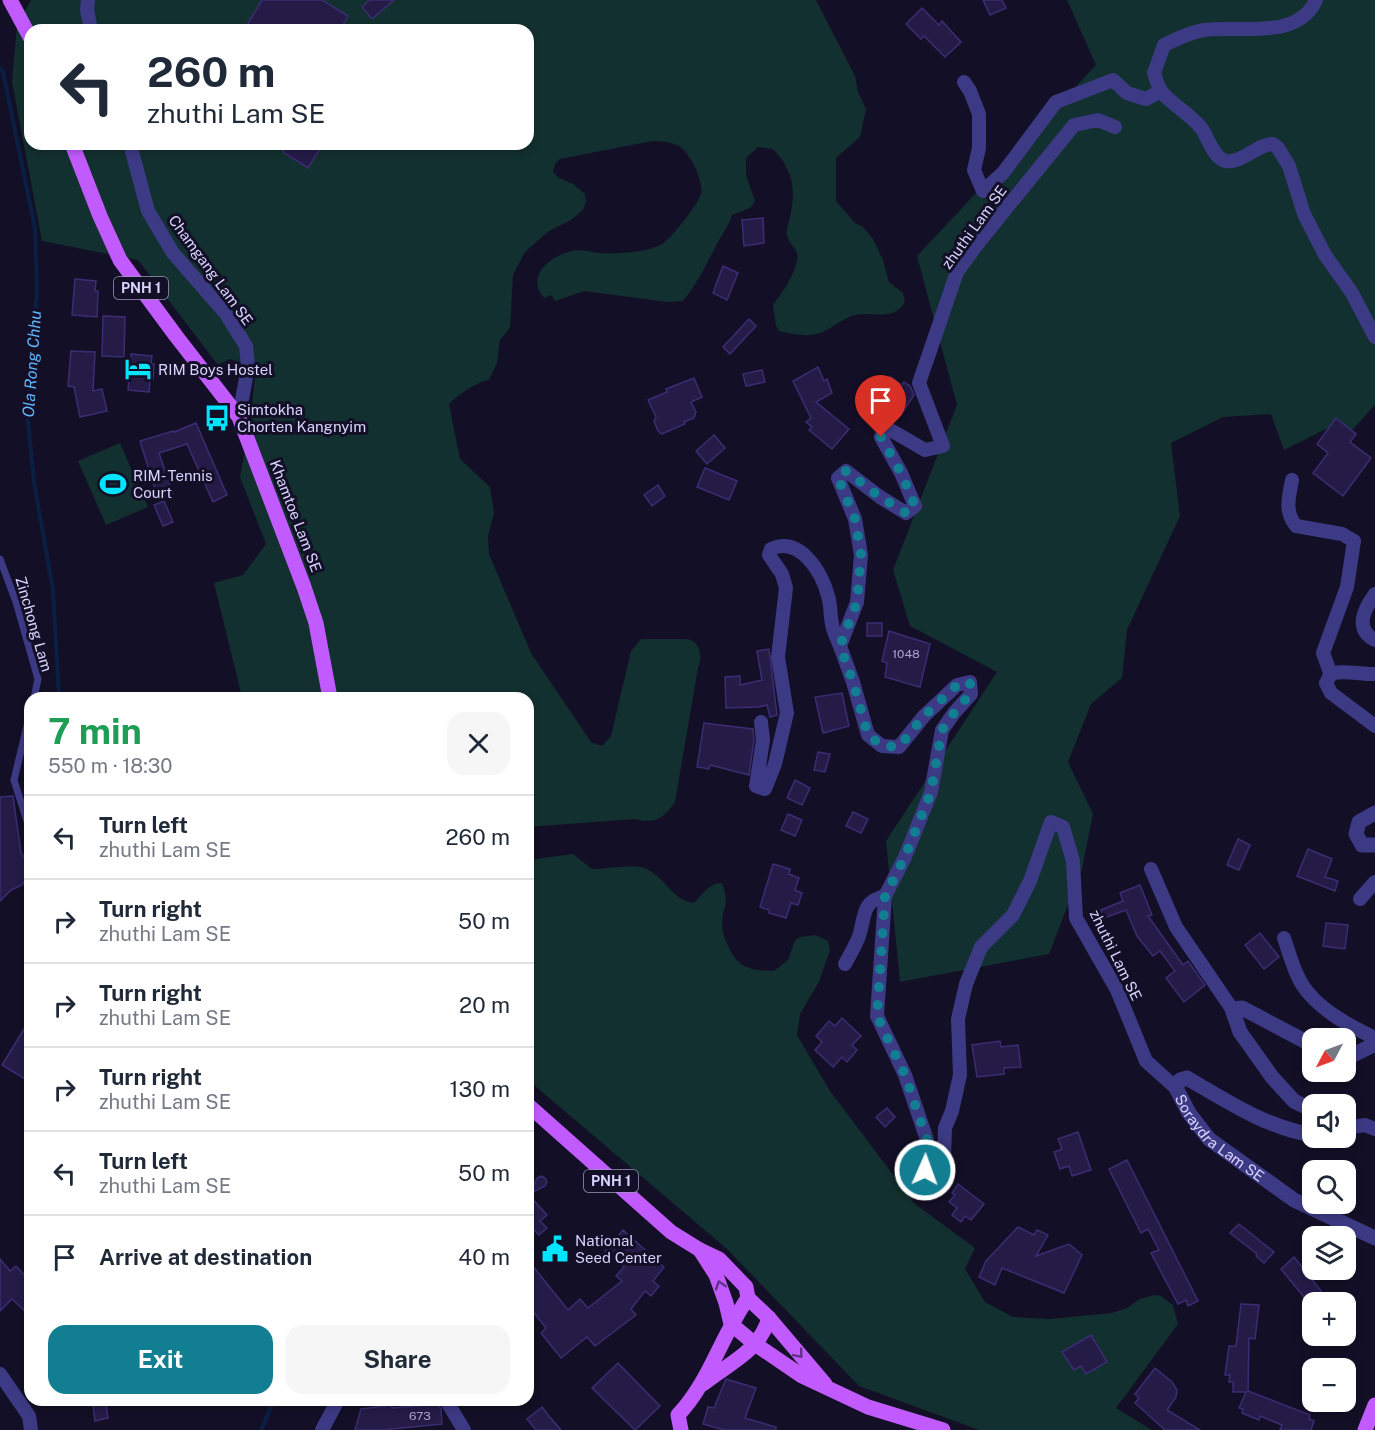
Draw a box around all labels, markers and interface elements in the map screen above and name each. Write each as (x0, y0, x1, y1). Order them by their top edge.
text: 260 m (147, 47, 275, 96)
icon: left (48, 48, 126, 126)
text: zhuthi Lam SE (147, 97, 325, 129)
street label: zhuthi Lam SE (938, 182, 1010, 272)
street label: Chamgang Lam SE (165, 212, 257, 328)
road number: PNH 1 (114, 277, 168, 299)
water label: Ola Rong Chhu (19, 310, 45, 418)
hotel icon: RIM Boys Hostel (123, 354, 153, 384)
place label: RIM Boys Hostel (158, 361, 273, 378)
pin (855, 375, 906, 437)
icon: arrive (864, 384, 897, 417)
place label: Simtokha Chorten Kangnyim (237, 401, 366, 435)
bus stop icon: Simtokha Chorten Kangnyim (202, 403, 232, 433)
street label: Khamtoe Lam SE (267, 458, 325, 574)
place label: RIM- Tennis Court (133, 467, 213, 501)
sports icon: RIM- Tennis Court (98, 469, 128, 499)
street label: Zinchong Lam (12, 574, 56, 674)
house number: 1048 (892, 647, 920, 661)
text: 7 min (48, 710, 142, 752)
button: close (447, 712, 510, 775)
text: 550 m · 18:30 (48, 754, 173, 778)
text: Turn left (99, 812, 188, 838)
icon: left (48, 821, 81, 854)
text: 260 m (445, 824, 510, 850)
text: zhuthi Lam SE (99, 838, 231, 862)
text: Turn right (99, 896, 202, 922)
icon: right (48, 905, 81, 938)
street label: zhuthi Lam SE (1087, 907, 1145, 1003)
text: 50 m (458, 908, 510, 934)
text: zhuthi Lam SE (99, 922, 231, 946)
text: Turn right (99, 980, 202, 1006)
icon: right (48, 989, 81, 1022)
text: 20 m (459, 992, 510, 1018)
text: zhuthi Lam SE (99, 1006, 231, 1030)
north arrow (1302, 1028, 1356, 1082)
map controls (1302, 1028, 1356, 1412)
text: Turn right (99, 1064, 202, 1090)
icon: right (48, 1073, 81, 1106)
text: 130 m (449, 1076, 510, 1102)
text: zhuthi Lam SE (99, 1090, 231, 1114)
street label: Soraydra Lam SE (1172, 1091, 1268, 1185)
button: sound (1302, 1094, 1356, 1148)
position arrow (893, 1138, 957, 1202)
text: Turn left (99, 1148, 188, 1174)
icon: left (48, 1157, 81, 1190)
text: 50 m (458, 1160, 510, 1186)
button: search (1302, 1160, 1356, 1214)
road number: PNH 1 (584, 1170, 638, 1192)
text: zhuthi Lam SE (99, 1174, 231, 1198)
button: layers (1302, 1226, 1356, 1280)
place label: National Seed Center (575, 1232, 662, 1266)
public building icon: National Seed Center (540, 1234, 570, 1264)
icon: arrive (48, 1241, 81, 1274)
text: Arrive at destination (99, 1244, 312, 1270)
text: 40 m (458, 1244, 510, 1270)
one-way arrow (715, 1280, 727, 1291)
button: + (1302, 1292, 1356, 1346)
button: Exit (48, 1325, 273, 1394)
button: Share (285, 1325, 510, 1394)
one-way arrow (792, 1347, 803, 1358)
button: − (1302, 1358, 1356, 1412)
house number: 673 (409, 1409, 431, 1423)

